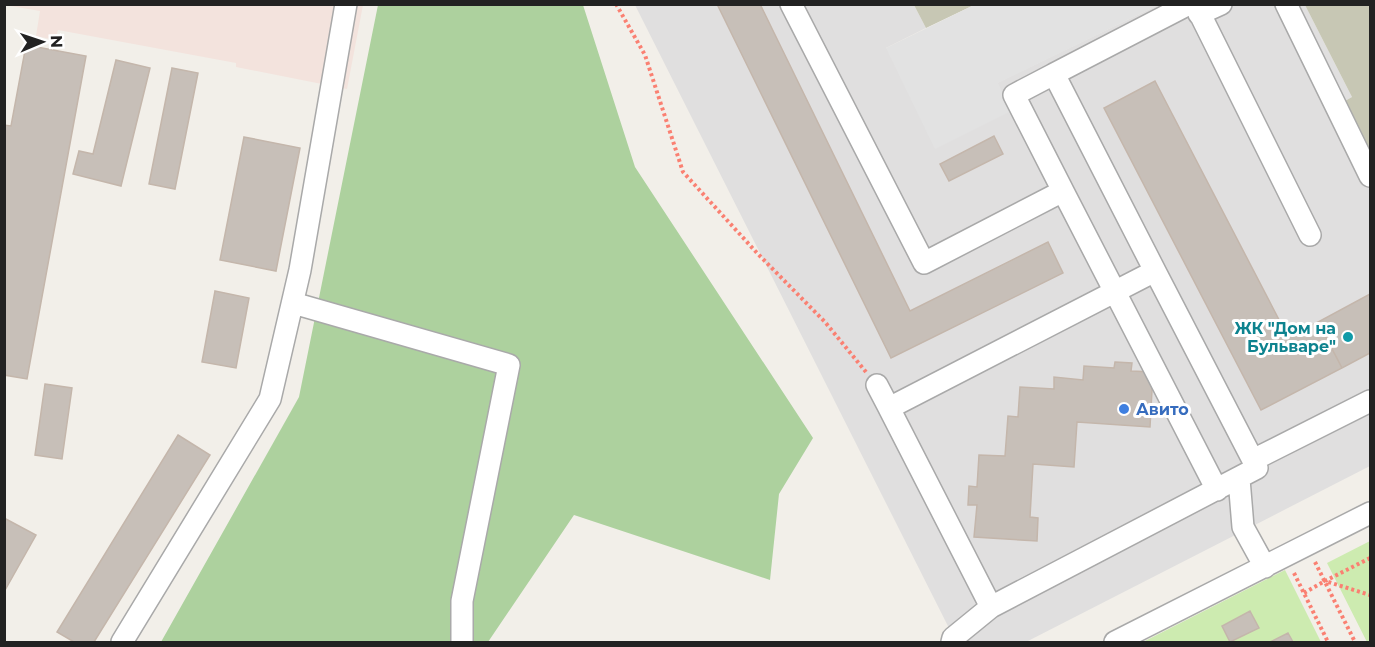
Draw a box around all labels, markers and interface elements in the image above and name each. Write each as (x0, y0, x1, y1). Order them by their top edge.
north arrow (12, 12, 72, 72)
text: N (47, 35, 66, 48)
place label: ЖК "Дом на Бульваре" (1235, 319, 1336, 356)
marker: ЖК "Дом на Бульваре" (1341, 330, 1355, 344)
place label: Авито (1136, 400, 1189, 419)
marker: Авито (1117, 402, 1131, 416)

